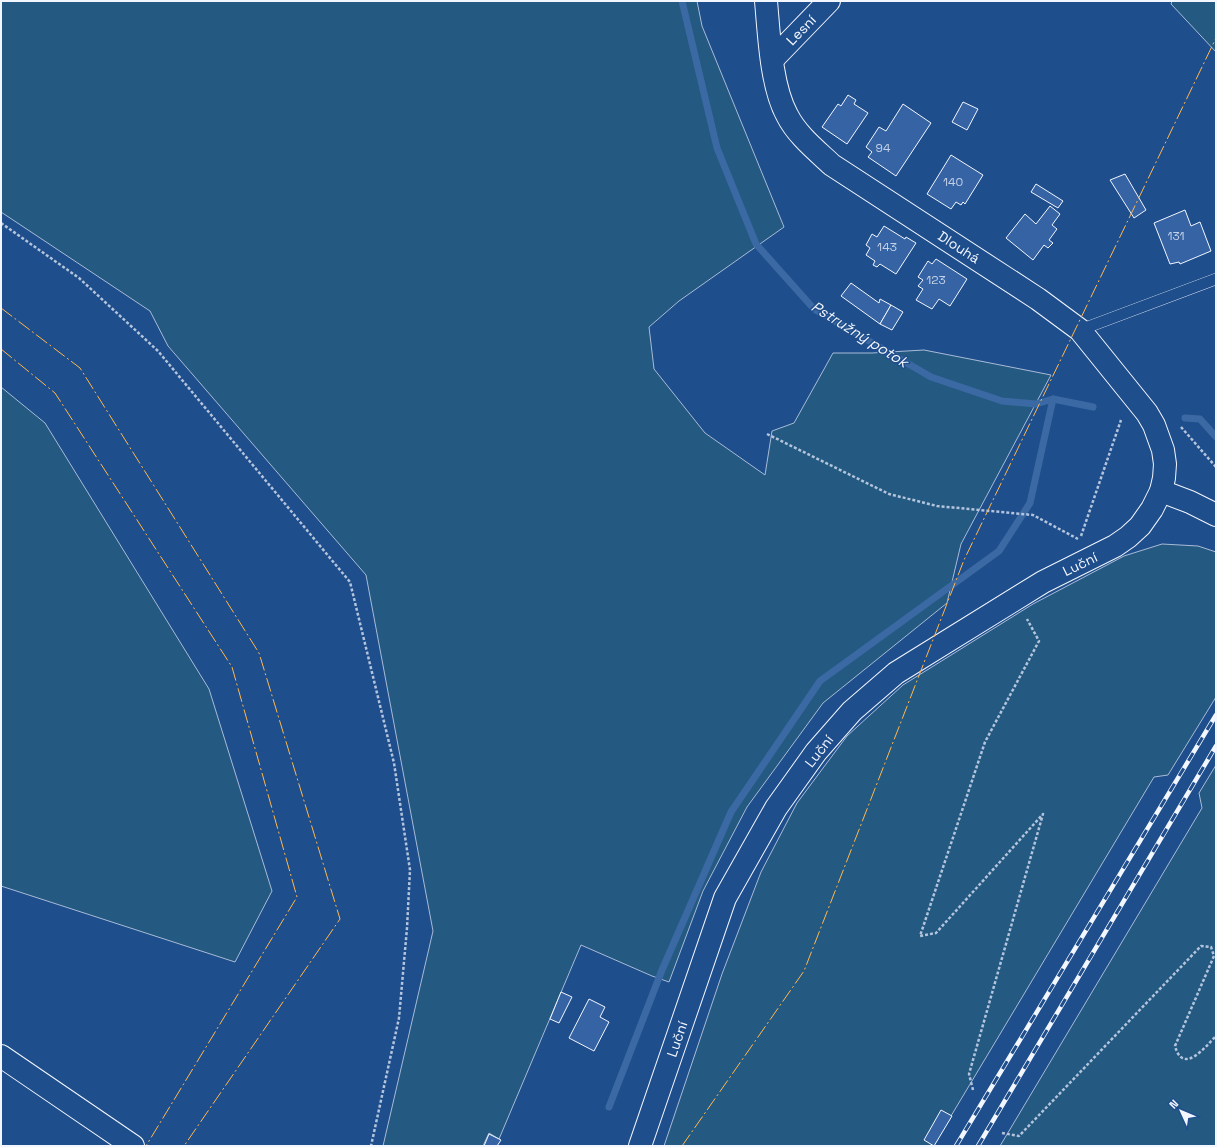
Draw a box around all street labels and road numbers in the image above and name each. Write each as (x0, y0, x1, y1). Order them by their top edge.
street label: Lesní (782, 11, 820, 49)
street label: Dlouhá (935, 227, 983, 267)
street label: Luční (1060, 548, 1101, 580)
street label: Luční (801, 731, 838, 771)
street label: Luční (663, 1018, 692, 1059)

